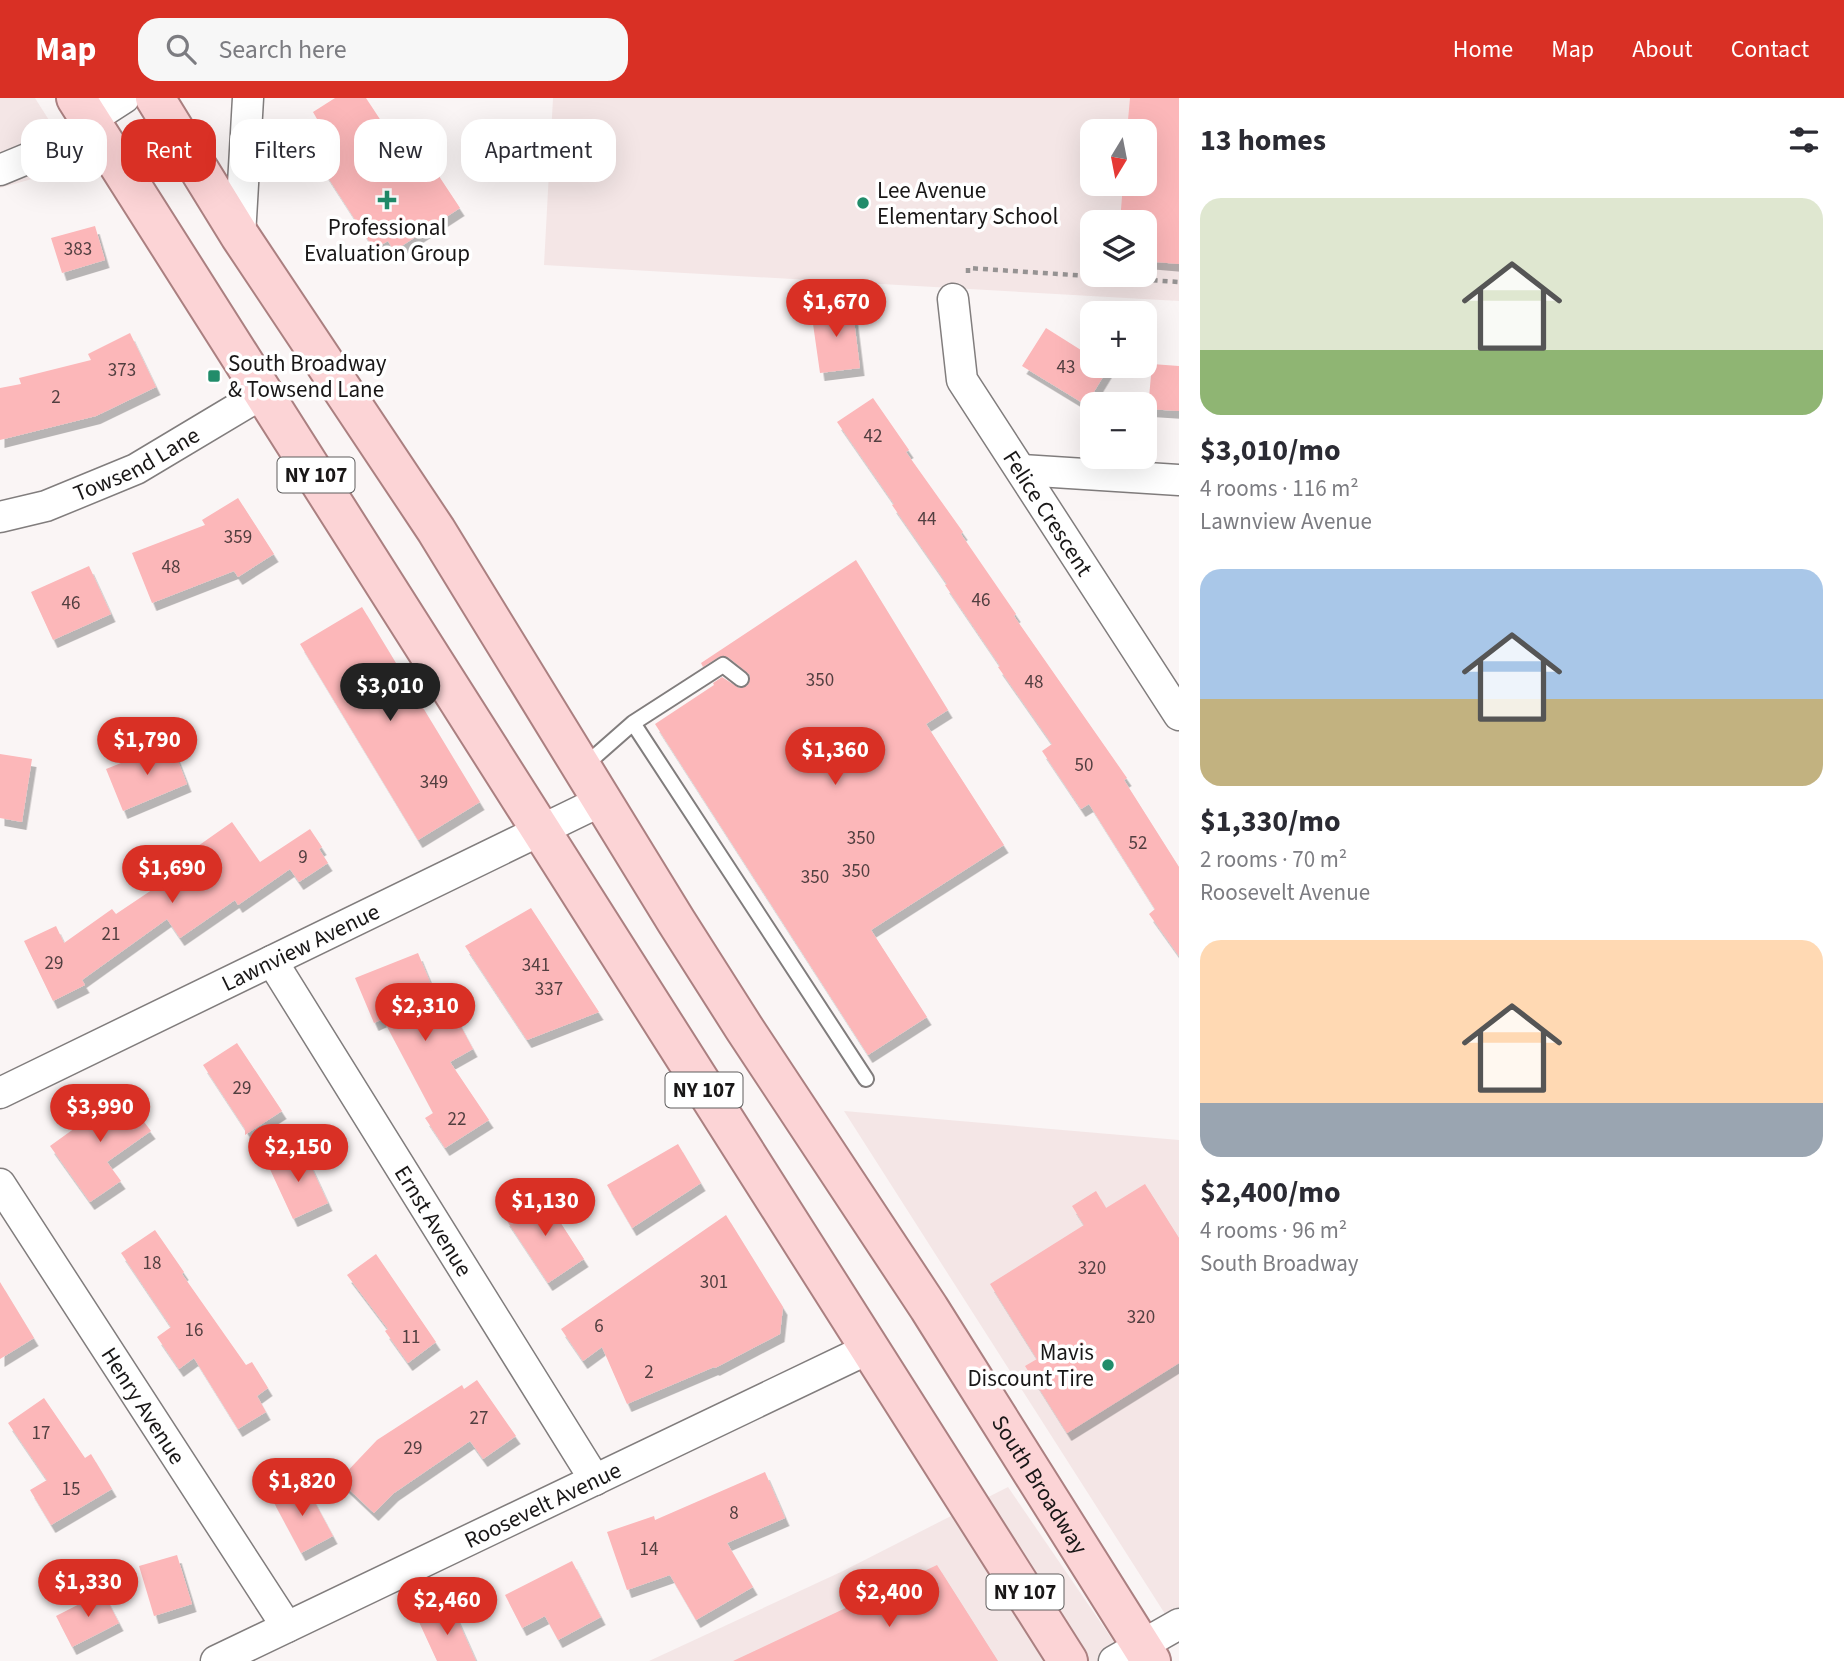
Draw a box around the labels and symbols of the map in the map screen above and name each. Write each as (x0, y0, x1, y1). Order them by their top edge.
north arrow (1080, 119, 1157, 196)
place label: Lee Avenue Elementary School (877, 174, 1058, 233)
marker: Professional Evaluation Group (377, 190, 397, 210)
marker: Lee Avenue Elementary School (855, 195, 871, 211)
place label: Professional Evaluation Group (304, 211, 470, 270)
house number: 383 (64, 236, 92, 263)
pin: $1,670 (779, 280, 893, 339)
place label: South Broadway & Towsend Lane (228, 347, 387, 406)
house number: 43 (1057, 354, 1075, 381)
house number: 373 (108, 357, 136, 384)
marker: South Broadway & Towsend Lane (206, 368, 222, 384)
house number: 2 (51, 384, 61, 411)
street label: Towsend Lane (68, 418, 206, 510)
house number: 42 (864, 423, 882, 450)
street label: Felice Crescent (995, 444, 1101, 583)
road number: NY 107 (278, 458, 354, 492)
house number: 44 (918, 506, 936, 533)
house number: 359 (224, 524, 252, 551)
house number: 48 (162, 554, 180, 581)
house number: 46 (972, 587, 990, 614)
house number: 46 (62, 590, 80, 617)
pin: $3,010 (333, 664, 447, 723)
house number: 350 (806, 667, 834, 694)
house number: 48 (1025, 669, 1043, 696)
pin: $1,790 (90, 718, 204, 777)
pin: $1,360 (778, 728, 892, 787)
house number: 50 (1075, 752, 1093, 779)
house number: 349 (420, 769, 448, 796)
house number: 350 (847, 825, 875, 852)
house number: 52 (1129, 830, 1147, 857)
house number: 9 (298, 844, 308, 871)
pin: $1,690 (115, 846, 229, 905)
house number: 350 (842, 858, 870, 885)
house number: 350 (801, 864, 829, 891)
street label: Lawnview Avenue (216, 895, 385, 999)
house number: 21 (102, 921, 120, 948)
house number: 29 (45, 950, 63, 977)
house number: 341 (522, 952, 550, 979)
house number: 337 (535, 976, 563, 1003)
pin: $2,310 (368, 984, 482, 1043)
road number: NY 107 (666, 1072, 742, 1108)
house number: 29 (233, 1075, 251, 1102)
pin: $3,990 (43, 1084, 157, 1144)
house number: 22 (448, 1106, 466, 1133)
pin: $2,150 (241, 1124, 355, 1184)
street label: Ernst Avenue (387, 1159, 481, 1283)
pin: $1,130 (488, 1178, 602, 1238)
house number: 18 (143, 1250, 161, 1277)
house number: 320 (1078, 1255, 1106, 1282)
house number: 301 (700, 1269, 728, 1296)
house number: 320 (1127, 1304, 1155, 1331)
house number: 6 (594, 1313, 604, 1340)
house number: 16 (185, 1317, 203, 1344)
house number: 11 (402, 1324, 420, 1351)
place label: Mavis Discount Tire (967, 1336, 1094, 1395)
street label: Henry Avenue (93, 1340, 194, 1471)
marker: Mavis Discount Tire (1100, 1357, 1116, 1373)
house number: 2 (644, 1359, 654, 1386)
house number: 27 (470, 1405, 488, 1432)
street label: South Broadway (984, 1408, 1096, 1561)
house number: 17 (32, 1420, 50, 1447)
house number: 29 (404, 1435, 422, 1462)
street label: Roosevelt Avenue (459, 1453, 626, 1556)
pin: $1,820 (245, 1458, 359, 1518)
house number: 15 (62, 1476, 80, 1503)
house number: 8 (729, 1500, 739, 1527)
house number: 14 (640, 1536, 658, 1563)
pin: $1,330 (31, 1560, 145, 1619)
pin: $2,400 (832, 1570, 946, 1629)
road number: NY 107 (986, 1574, 1064, 1610)
pin: $2,460 (390, 1578, 504, 1637)

